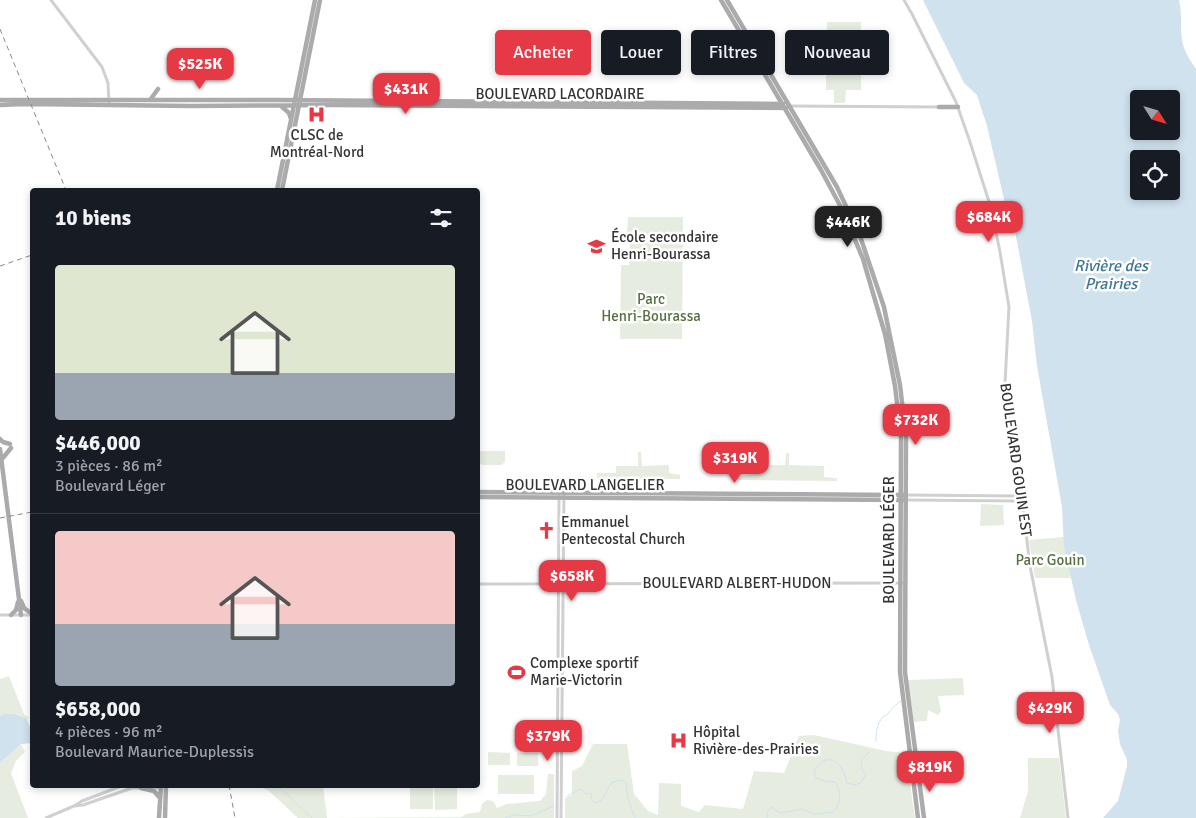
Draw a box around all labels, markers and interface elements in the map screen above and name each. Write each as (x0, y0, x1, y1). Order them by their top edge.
chip: Acheter (495, 30, 591, 75)
chip: Louer (601, 30, 681, 75)
chip: Filtres (691, 30, 775, 75)
chip: Nouveau (785, 30, 889, 75)
pin: $525K (165, 48, 235, 90)
text: $525K (178, 54, 222, 74)
pin: $431K (371, 72, 441, 115)
text: $431K (384, 79, 428, 99)
street label: BOULEVARD LACORDAIRE (475, 85, 645, 103)
north arrow (1130, 90, 1180, 140)
map controls (1130, 90, 1180, 200)
hospital icon: CLSC de Montréal-Nord (307, 104, 327, 124)
place label: CLSC de Montréal-Nord (270, 126, 364, 161)
button: locate (1130, 150, 1180, 200)
pin: $684K (954, 200, 1024, 243)
icon: filters (427, 204, 455, 232)
text: 10 biens (55, 205, 131, 231)
pin: $446K (813, 206, 883, 248)
text: $684K (967, 207, 1011, 227)
text: $446K (826, 212, 870, 232)
place label: École secondaire Henri-Bourassa (611, 227, 719, 263)
school or university icon: École secondaire Henri-Bourassa (587, 236, 607, 256)
water label: Rivière des Prairies (1074, 256, 1150, 294)
park label: Parc Henri-Bourassa (601, 290, 701, 325)
icon: home (210, 298, 300, 388)
street label: BOULEVARD GOUIN EST (996, 382, 1036, 539)
pin: $732K (881, 404, 951, 446)
text: $732K (894, 410, 938, 430)
text: $446,000 (55, 430, 141, 456)
pin: $319K (700, 442, 770, 484)
text: $319K (713, 448, 757, 468)
text: 3 pièces · 86 m² (55, 456, 163, 476)
text: Boulevard Léger (55, 476, 166, 496)
street label: BOULEVARD LANGELIER (506, 476, 664, 494)
street label: BOULEVARD LÉGER (879, 476, 898, 604)
place label: Emmanuel Pentecostal Church (561, 513, 685, 548)
church icon: Emmanuel Pentecostal Church (537, 521, 557, 541)
park label: Parc Gouin (1015, 551, 1085, 569)
pin: $658K (537, 560, 607, 602)
icon: home (210, 563, 300, 653)
text: $658K (550, 566, 594, 586)
street label: BOULEVARD ALBERT-HUDON (642, 574, 832, 592)
place label: Complexe sportif Marie-Victorin (530, 654, 639, 689)
sports icon: Complexe sportif Marie-Victorin (506, 662, 526, 682)
pin: $429K (1015, 692, 1085, 734)
text: $658,000 (55, 696, 141, 722)
text: $429K (1028, 698, 1072, 718)
pin: $379K (513, 720, 583, 762)
text: 4 pièces · 96 m² (55, 722, 163, 742)
place label: Hôpital Rivière-des-Prairies (693, 723, 819, 758)
text: $379K (526, 726, 570, 746)
hospital icon: Hôpital Rivière-des-Prairies (669, 731, 689, 751)
text: Boulevard Maurice-Duplessis (55, 742, 254, 762)
pin: $819K (895, 750, 965, 793)
text: $819K (908, 757, 952, 777)

